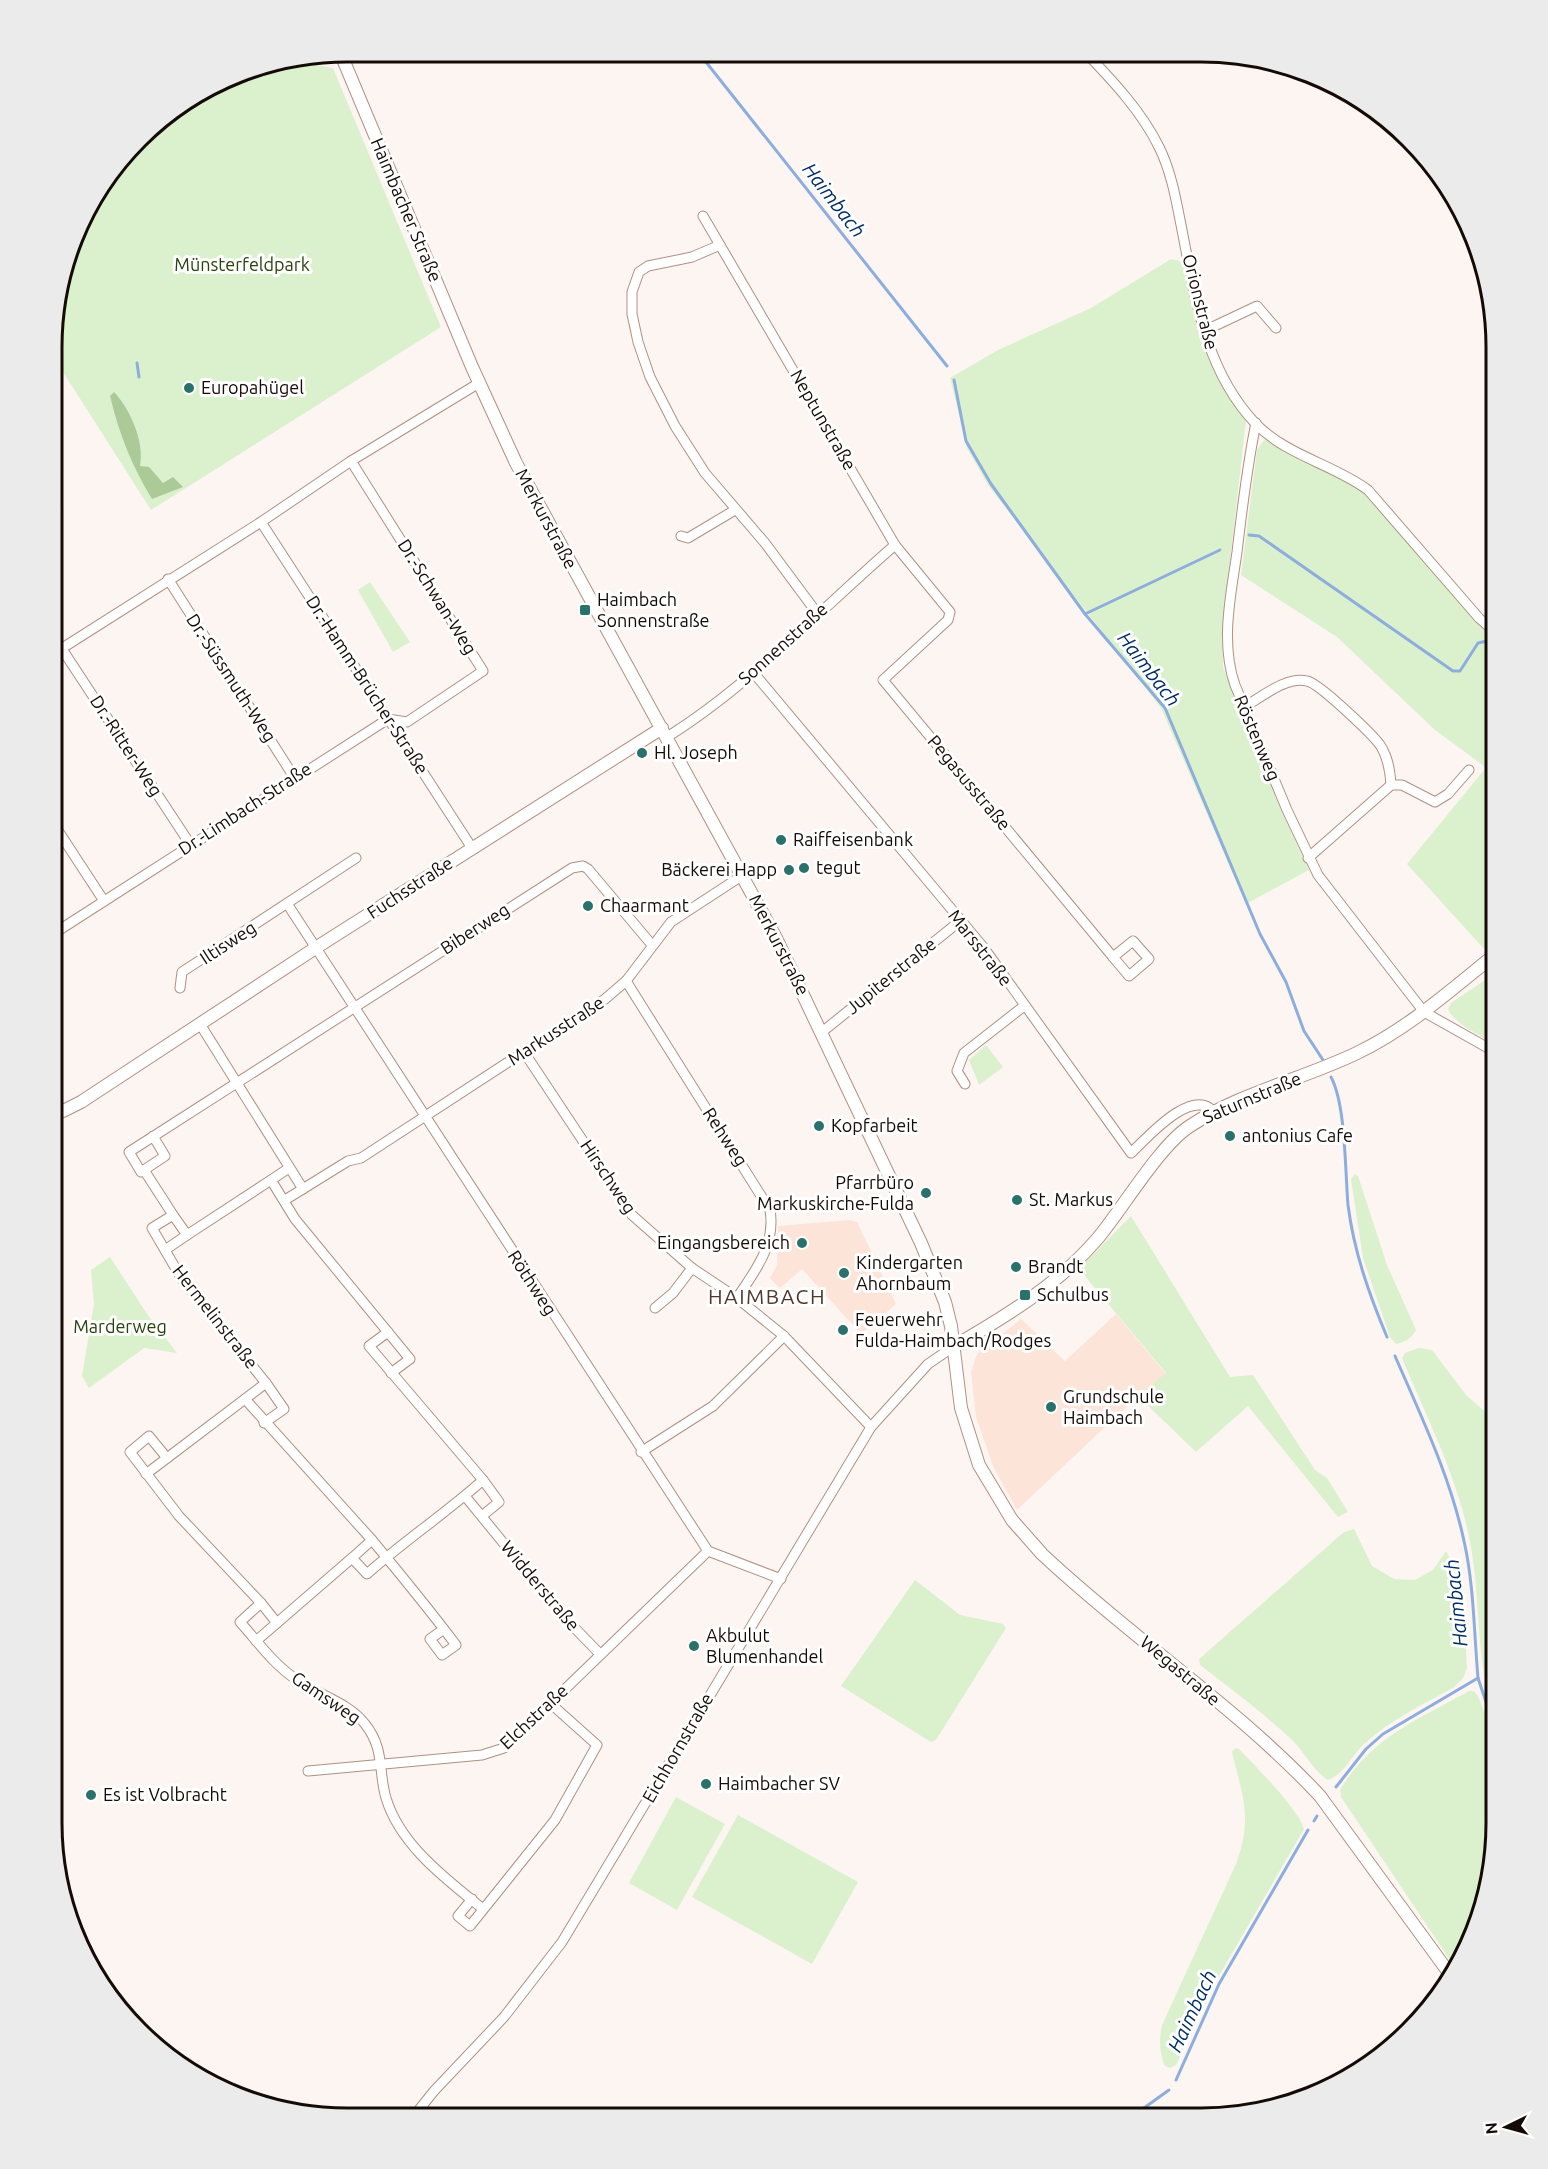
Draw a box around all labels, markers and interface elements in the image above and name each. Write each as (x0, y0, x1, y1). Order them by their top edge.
street label: Haimbacher Straße (368, 135, 446, 285)
water label: Haimbach (798, 158, 871, 241)
street label: Orionstraße (1179, 252, 1222, 352)
park label: Münsterfeldpark (174, 254, 310, 274)
street label: Neptunstraße (787, 366, 861, 473)
place label: Europahügel (201, 377, 304, 397)
marker: Europahügel (182, 381, 196, 395)
street label: Merkurstraße (512, 465, 582, 572)
street label: Dr.-Schwan-Weg (394, 535, 481, 658)
place label: Haimbach Sonnenstraße (597, 589, 709, 630)
street label: Dr.-Hamm-Brücher-Straße (303, 592, 433, 777)
street label: Sonnenstraße (734, 598, 831, 688)
marker: Haimbach Sonnenstraße (578, 603, 592, 617)
street label: Dr.-Süssmuth-Weg (183, 610, 281, 745)
water label: Haimbach (1113, 627, 1186, 710)
street label: Dr.-Ritter-Weg (87, 691, 167, 800)
street label: Röstenweg (1231, 692, 1285, 783)
street label: Pegasusstraße (924, 731, 1015, 834)
place label: Hl. Joseph (654, 742, 738, 762)
marker: Hl. Joseph (635, 746, 649, 760)
street label: Dr.-Limbach-Straße (174, 758, 315, 859)
place label: Raiffeisenbank (793, 829, 913, 849)
marker: Raiffeisenbank (774, 833, 788, 847)
street label: Fuchsstraße (363, 852, 456, 922)
place label: tegut (816, 857, 861, 877)
place label: Bäckerei Happ (661, 859, 777, 879)
marker: tegut (797, 861, 811, 875)
marker: Bäckerei Happ (782, 863, 796, 877)
street label: Merkurstraße (746, 891, 814, 998)
place label: Chaarmant (600, 895, 689, 915)
street label: Biberweg (436, 899, 512, 958)
marker: Chaarmant (581, 899, 595, 913)
street label: Marsstraße (945, 905, 1017, 990)
street label: Iltisweg (196, 917, 259, 968)
street label: Jupiterstraße (841, 933, 939, 1017)
street label: Markusstraße (504, 992, 607, 1069)
street label: Saturnstraße (1199, 1067, 1304, 1127)
street label: Rehweg (700, 1103, 752, 1169)
place label: Kopfarbeit (831, 1115, 918, 1135)
marker: Kopfarbeit (812, 1119, 826, 1133)
place label: antonius Cafe (1242, 1125, 1353, 1145)
marker: antonius Cafe (1223, 1129, 1237, 1143)
street label: Hirschweg (577, 1136, 641, 1217)
place label: Pfarrbüro Markuskirche-Fulda (757, 1172, 914, 1213)
marker: Pfarrbüro Markuskirche-Fulda (919, 1186, 933, 1200)
place label: St. Markus (1029, 1189, 1113, 1209)
marker: St. Markus (1010, 1193, 1024, 1207)
place label: Eingangsbereich (657, 1232, 790, 1252)
marker: Eingangsbereich (795, 1236, 809, 1250)
street label: Röthweg (504, 1246, 561, 1319)
place label: Kindergarten Ahornbaum (856, 1252, 963, 1293)
place label: Brandt (1028, 1256, 1083, 1276)
marker: Brandt (1009, 1260, 1023, 1274)
street label: Hermelinstraße (169, 1261, 262, 1372)
marker: Kindergarten Ahornbaum (837, 1266, 851, 1280)
district label: HAIMBACH (708, 1284, 826, 1308)
place label: Schulbus (1037, 1284, 1109, 1304)
marker: Schulbus (1018, 1288, 1032, 1302)
place label: Feuerwehr Fulda-Haimbach/Rodges (855, 1309, 1051, 1350)
park label: Marderweg (73, 1316, 167, 1336)
marker: Feuerwehr Fulda-Haimbach/Rodges (836, 1323, 850, 1337)
place label: Grundschule Haimbach (1063, 1386, 1164, 1427)
marker: Grundschule Haimbach (1044, 1400, 1058, 1414)
street label: Widderstraße (497, 1536, 584, 1634)
water label: Haimbach (1439, 1558, 1472, 1648)
place label: Akbulut Blumenhandel (706, 1625, 823, 1666)
street label: Wegastraße (1137, 1631, 1224, 1709)
marker: Akbulut Blumenhandel (687, 1639, 701, 1653)
street label: Gamsweg (288, 1667, 365, 1727)
street label: Elchstraße (495, 1680, 571, 1753)
street label: Eichhornstraße (638, 1689, 716, 1806)
place label: Haimbacher SV (718, 1773, 840, 1793)
marker: Haimbacher SV (699, 1777, 713, 1791)
place label: Es ist Volbracht (103, 1784, 227, 1804)
marker: Es ist Volbracht (84, 1788, 98, 1802)
water label: Haimbach (1163, 1966, 1221, 2056)
north arrow (1476, 2097, 1536, 2157)
text: N (1482, 2122, 1501, 2135)

